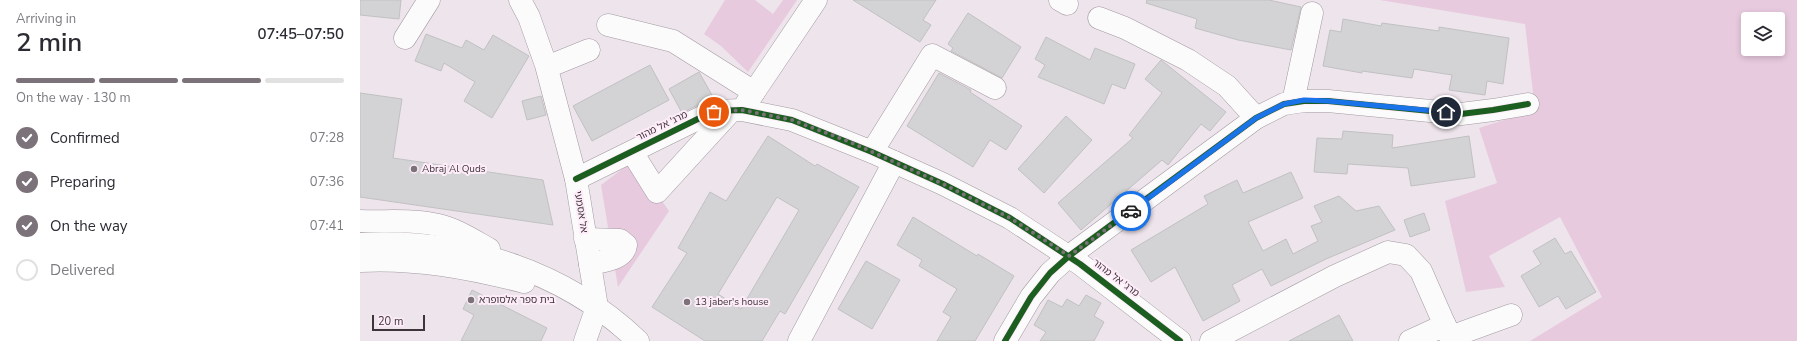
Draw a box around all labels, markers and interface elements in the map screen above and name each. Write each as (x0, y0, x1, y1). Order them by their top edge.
text: Arriving in (16, 10, 76, 28)
map controls (1741, 12, 1785, 56)
button: layers (1741, 12, 1785, 56)
text: 07:45–07:50 (257, 24, 344, 44)
text: 2 min (16, 25, 82, 60)
text: On the way · 130 m (16, 89, 131, 107)
pin (697, 95, 731, 129)
pin (1429, 95, 1463, 129)
icon: bag (703, 101, 725, 123)
icon: home (1435, 101, 1457, 123)
street label: מרג' אל מהור (634, 107, 690, 144)
icon: check (16, 127, 38, 149)
text: Confirmed (50, 128, 120, 148)
text: 07:28 (310, 129, 344, 147)
place label: Abraj Al Quds (422, 162, 486, 176)
marker: Abraj Al Quds (409, 164, 419, 174)
icon: check (16, 171, 38, 193)
text: Preparing (50, 172, 115, 192)
text: 07:36 (310, 173, 344, 191)
street label: אל אסמעי (571, 190, 591, 234)
courier (1111, 191, 1151, 231)
icon: car (1120, 200, 1142, 222)
icon: check (16, 215, 38, 237)
text: On the way (50, 216, 128, 236)
text: 07:41 (310, 217, 344, 235)
street label: מרג' אל מהור (1090, 256, 1143, 300)
text: Delivered (50, 260, 115, 280)
place label: בית ספר אלסופרא (479, 293, 555, 307)
marker: בית ספר אלסופרא (466, 295, 476, 305)
place label: 13 jaber's house (695, 295, 769, 309)
marker: 13 jaber's house (682, 297, 692, 307)
scale bar (372, 313, 425, 332)
text: 20 m (378, 314, 403, 329)

